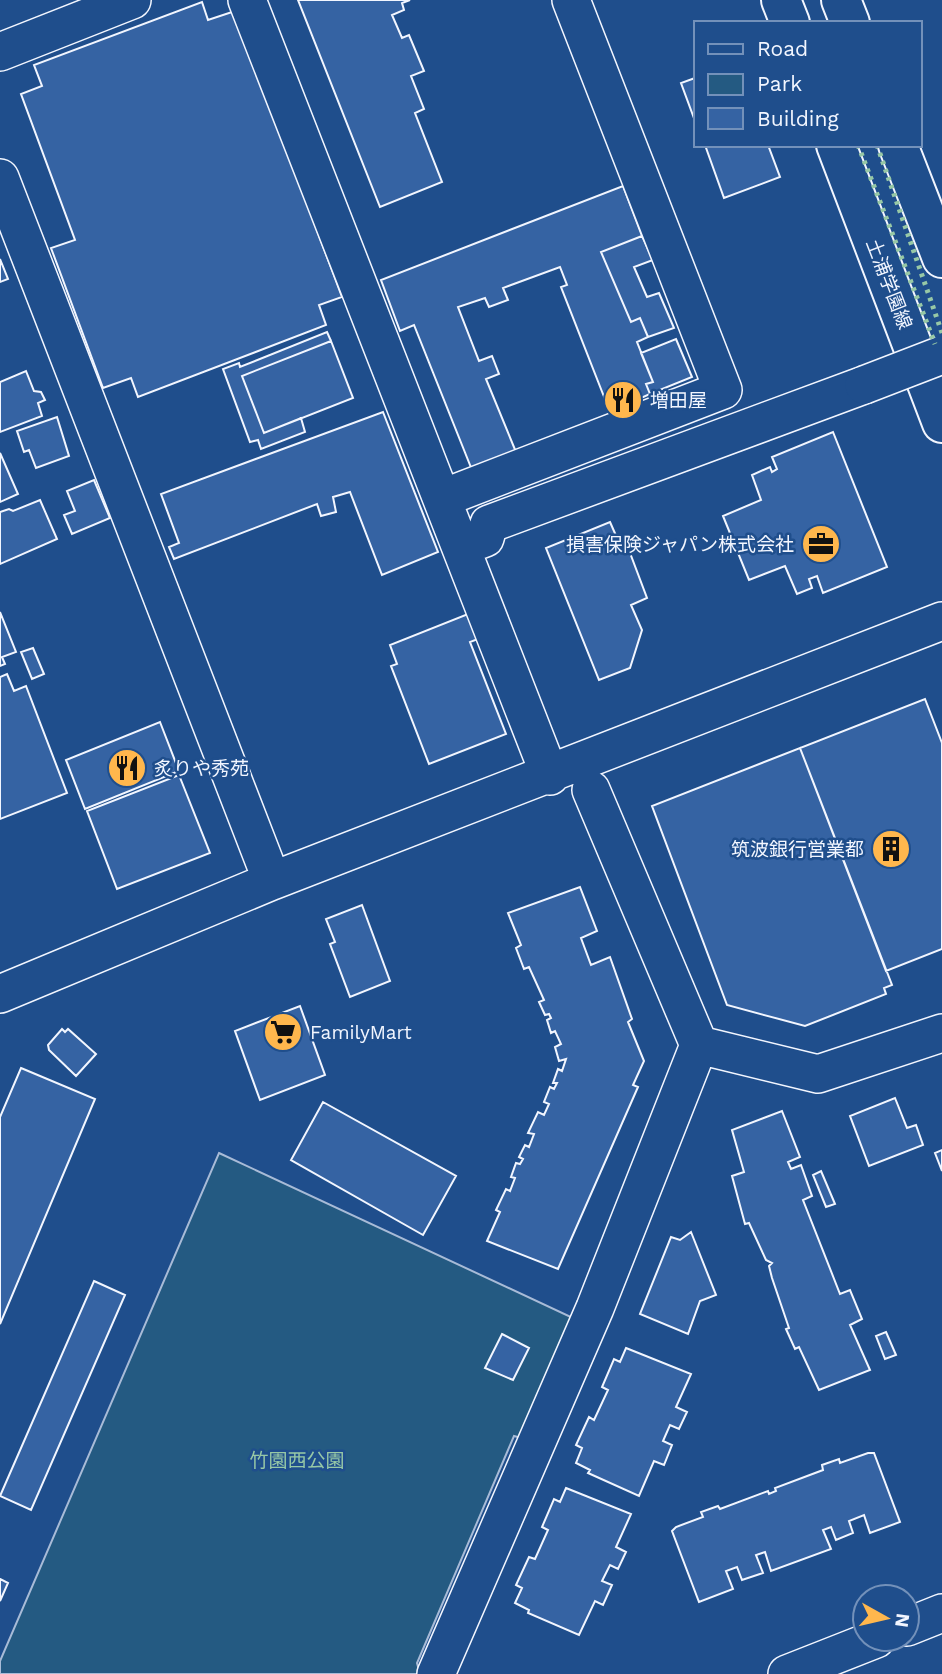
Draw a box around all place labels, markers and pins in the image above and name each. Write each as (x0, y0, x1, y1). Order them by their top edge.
restaurant icon: 増田屋 (602, 379, 644, 421)
place label: 増田屋 (650, 389, 707, 412)
office icon: 損害保険ジャパン株式会社 (800, 523, 842, 565)
place label: 損害保険ジャパン株式会社 (566, 533, 794, 556)
restaurant icon: 炙りや秀苑 (106, 747, 148, 789)
place label: 炙りや秀苑 (154, 757, 249, 780)
building icon: 筑波銀行営業都 (870, 828, 912, 870)
place label: 筑波銀行営業都 (731, 838, 864, 861)
supermarket icon: FamilyMart (262, 1011, 304, 1053)
place label: FamilyMart (310, 1021, 412, 1044)

